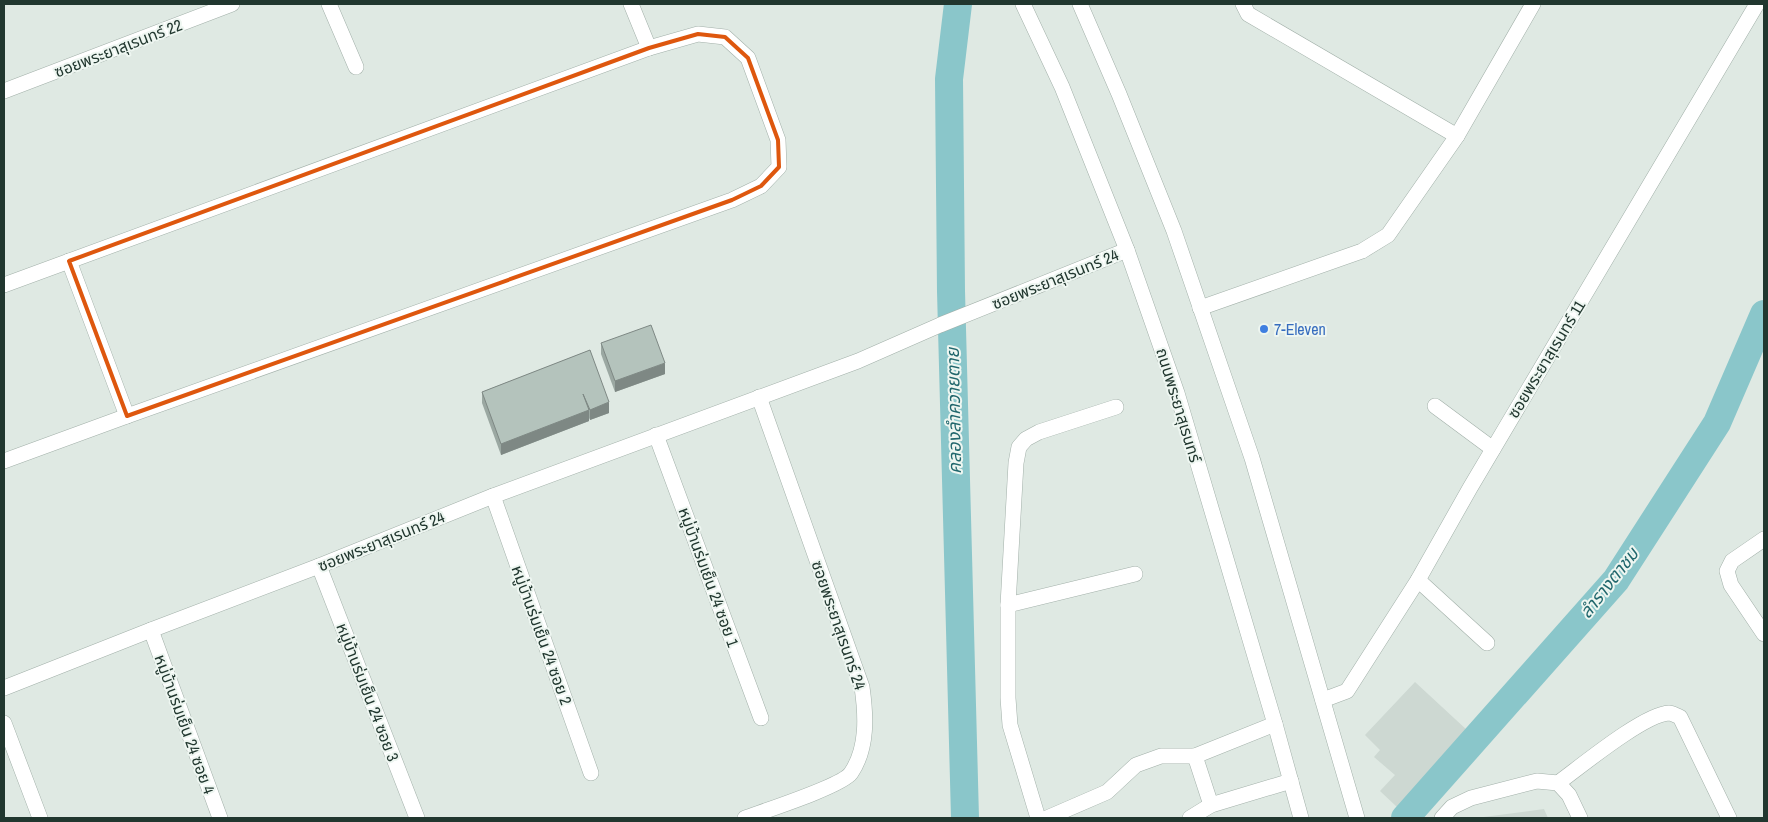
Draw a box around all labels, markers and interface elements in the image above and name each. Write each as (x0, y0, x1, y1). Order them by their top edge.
street label: ซอยพระยาสุเรนทร์ 22 (51, 14, 185, 82)
street label: ซอยพระยาสุเรนทร์ 24 (988, 244, 1122, 314)
street label: ซอยพระยาสุเรนทร์ 11 (1502, 295, 1590, 422)
place label: 7-Eleven (1274, 318, 1326, 340)
marker: 7-Eleven (1258, 323, 1270, 335)
street label: ถนนพระยาสุเรนทร์ (1151, 345, 1207, 466)
water label: คลองลำควายตาย (940, 346, 967, 474)
street label: หมู่บ้านร่มเย็น 24 ซอย 1 (674, 504, 745, 650)
street label: ซอยพระยาสุเรนทร์ 24 (314, 506, 448, 576)
water label: ลำรางตาชม (1573, 541, 1645, 623)
street label: ซอยพระยาสุเรนทร์ 24 (807, 558, 871, 692)
street label: หมู่บ้านร่มเย็น 24 ซอย 2 (507, 562, 577, 708)
street label: หมู่บ้านร่มเย็น 24 ซอย 3 (331, 620, 405, 764)
street label: หมู่บ้านร่มเย็น 24 ซอย 4 (150, 651, 220, 797)

